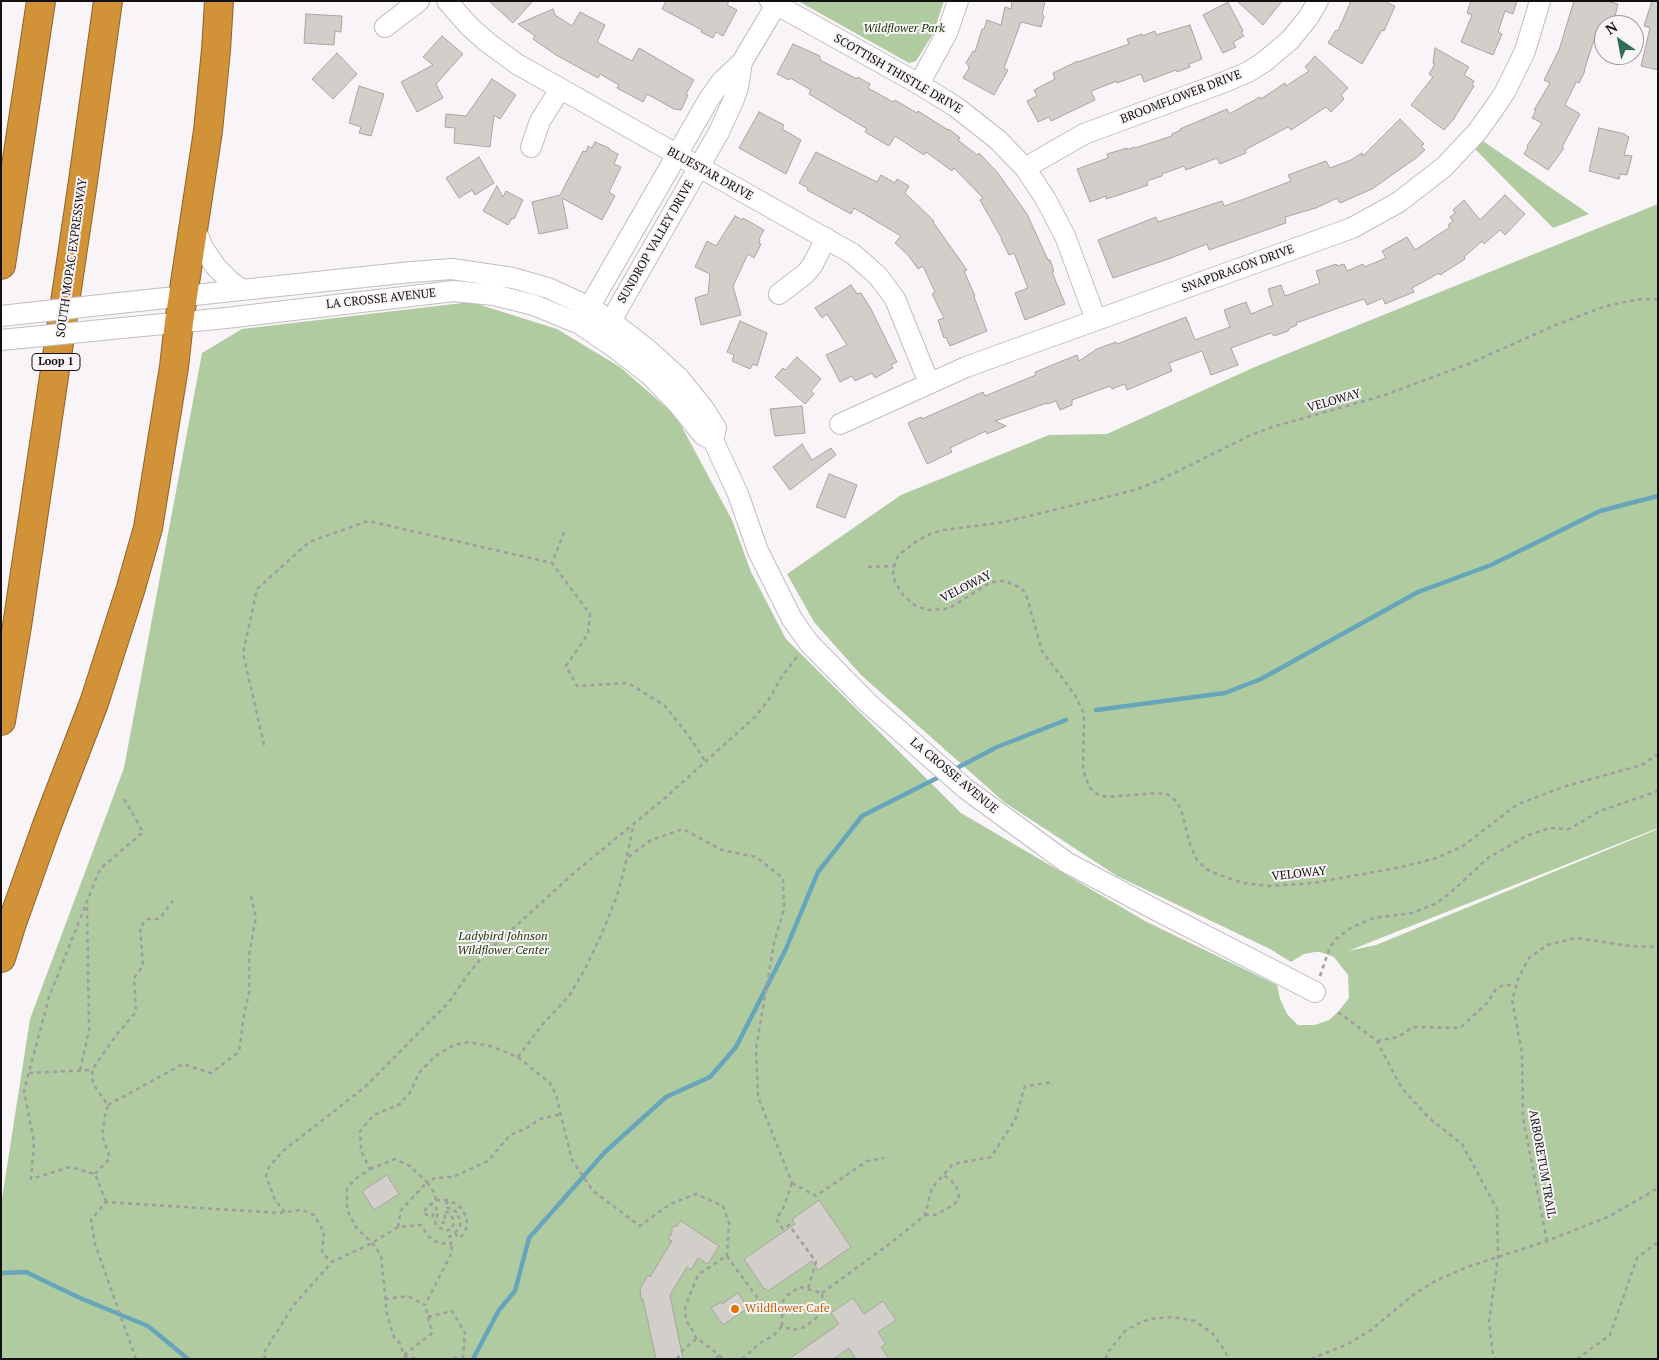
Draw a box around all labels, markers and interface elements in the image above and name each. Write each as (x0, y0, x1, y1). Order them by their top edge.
north arrow (1594, 15, 1644, 65)
text: N (1601, 17, 1621, 39)
park label: Wildflower Park (863, 22, 945, 36)
street label: SCOTTISH THISTLE DRIVE (831, 31, 965, 117)
street label: BROOMFLOWER DRIVE (1118, 67, 1244, 127)
street label: BLUESTAR DRIVE (664, 144, 756, 204)
street label: SOUTH MOPAC EXPRESSWAY (54, 177, 90, 339)
street label: SUNDROP VALLEY DRIVE (615, 178, 697, 306)
street label: SNAPDRAGON DRIVE (1180, 242, 1296, 296)
street label: LA CROSSE AVENUE (325, 286, 437, 312)
road number: Loop 1 (32, 354, 80, 371)
street label: VELOWAY (1306, 387, 1362, 415)
street label: VELOWAY (938, 568, 994, 606)
street label: LA CROSSE AVENUE (907, 735, 1001, 817)
street label: VELOWAY (1271, 864, 1327, 884)
park label: Ladybird Johnson Wildflower Center (457, 930, 549, 958)
street label: ARBORETUM TRAIL (1525, 1109, 1559, 1219)
place label: Wildflower Cafe (745, 1302, 830, 1316)
marker: Wildflower Cafe (729, 1303, 741, 1315)

